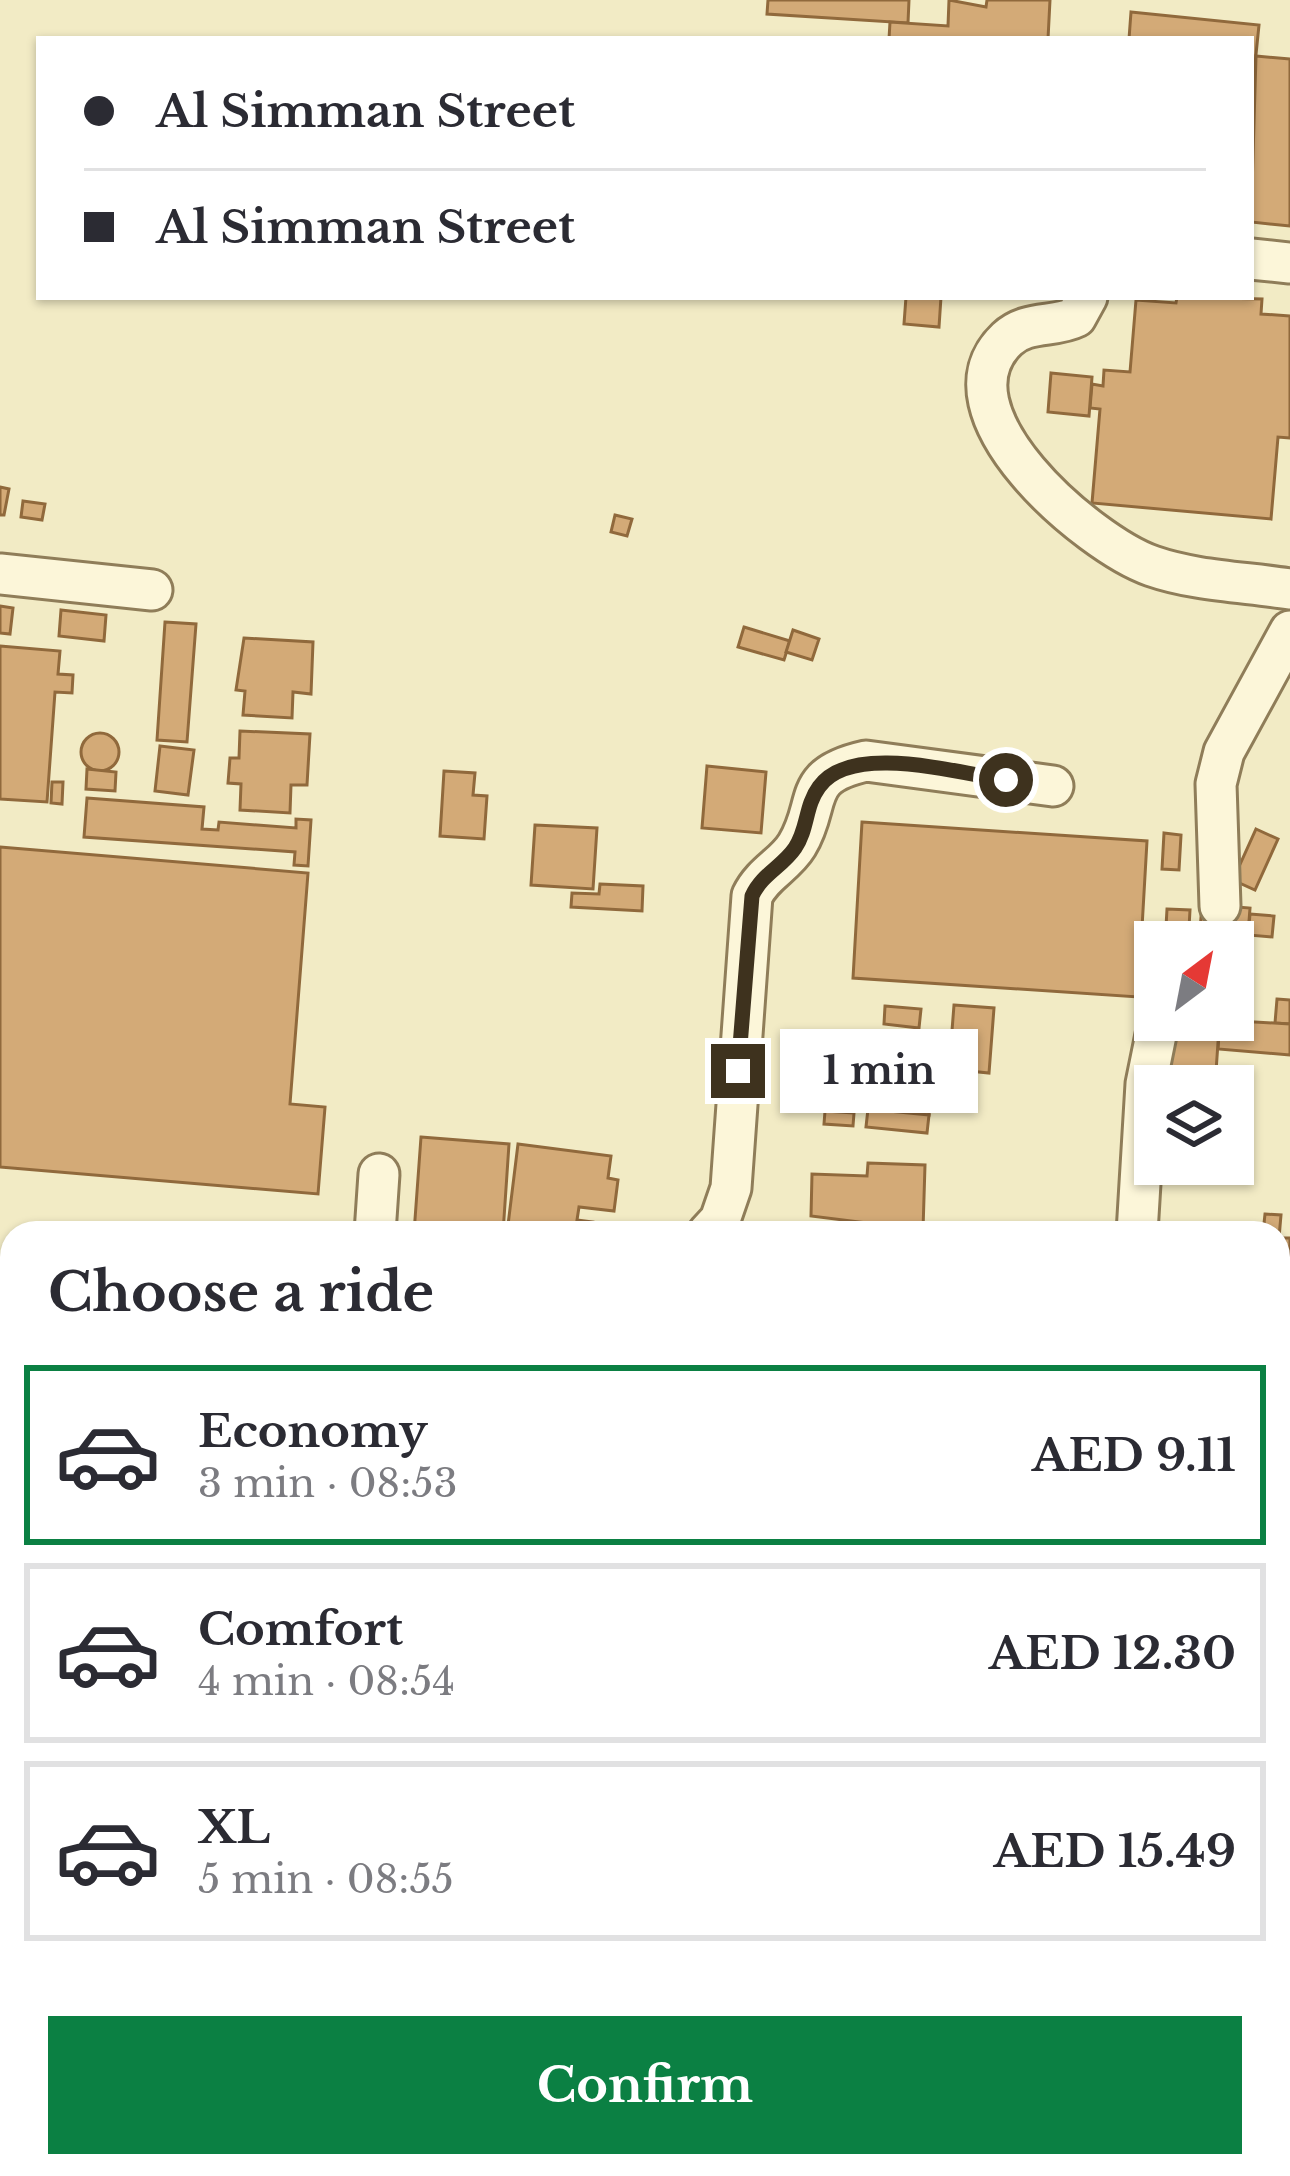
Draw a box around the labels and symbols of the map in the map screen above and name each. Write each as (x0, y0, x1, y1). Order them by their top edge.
route start (979, 753, 1033, 807)
north arrow (1134, 921, 1254, 1041)
callout: 1 min (780, 1029, 978, 1113)
route end (711, 1044, 765, 1098)

